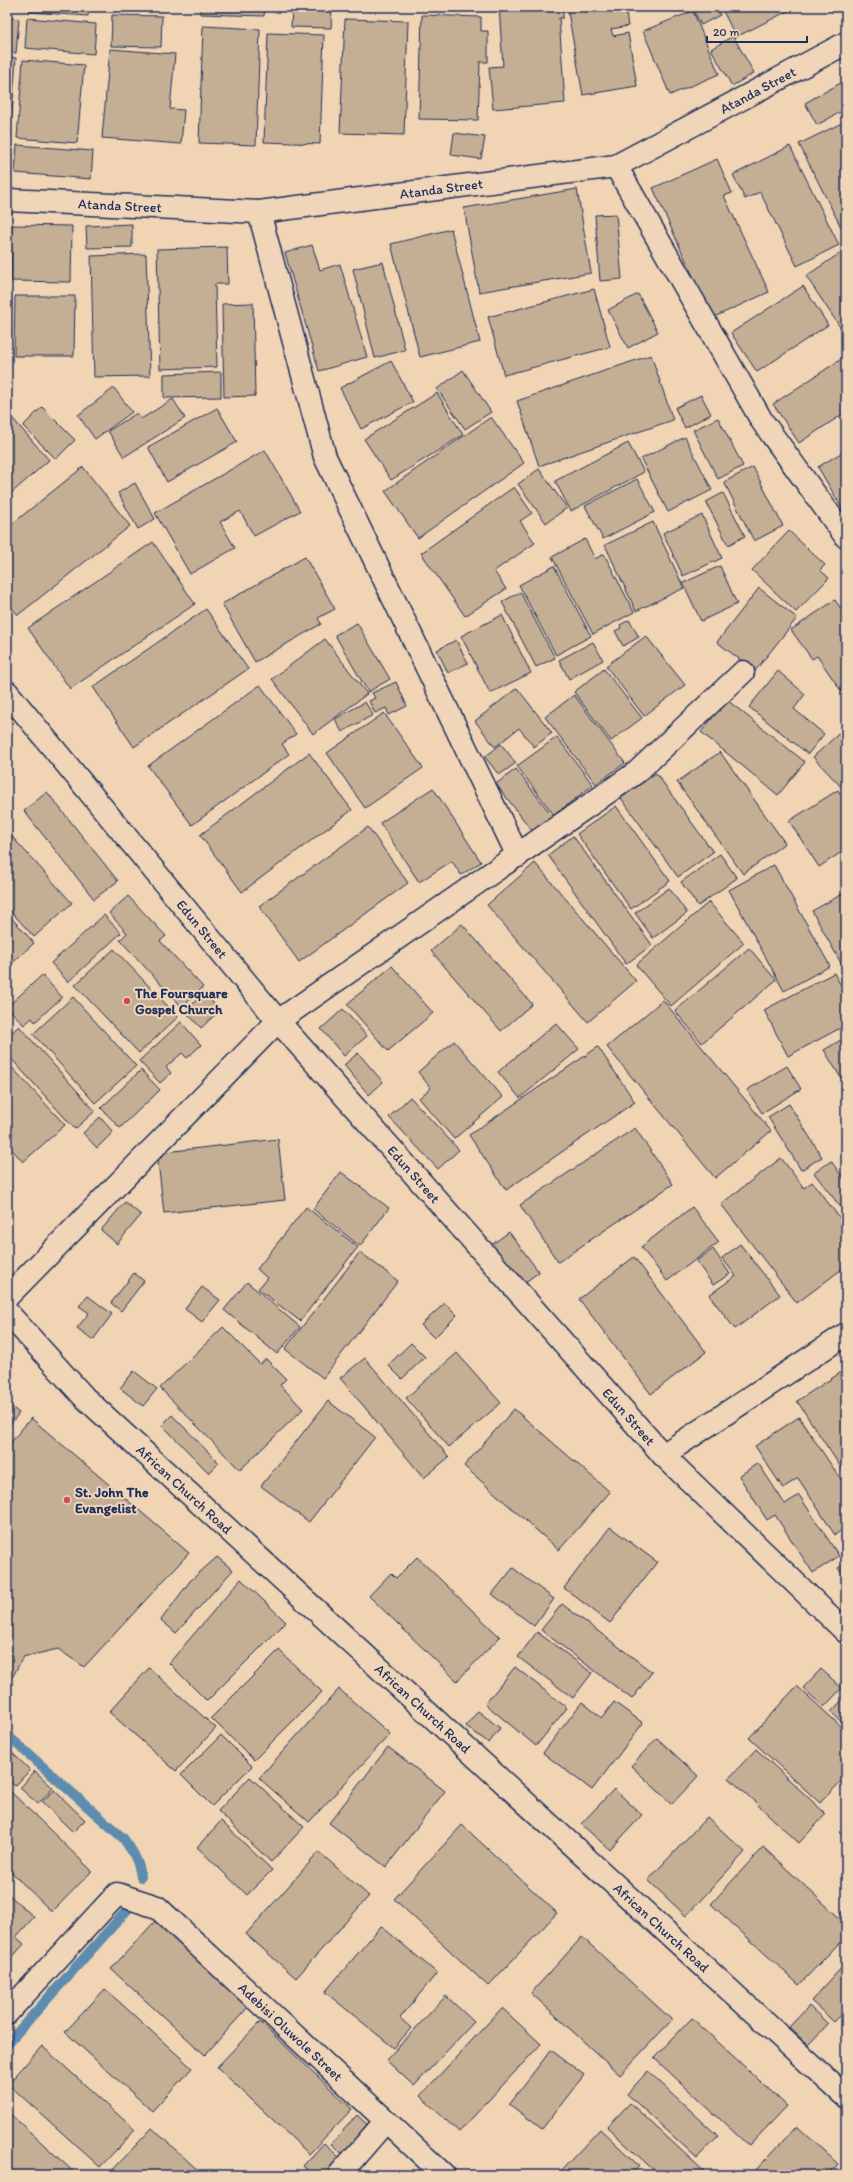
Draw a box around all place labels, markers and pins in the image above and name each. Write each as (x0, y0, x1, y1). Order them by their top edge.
place label: The Foursquare Gospel Church (134, 985, 228, 1018)
marker: The Foursquare Gospel Church (122, 996, 132, 1006)
place label: St. John The Evangelist (75, 1484, 149, 1517)
marker: St. John The Evangelist (62, 1495, 72, 1505)

